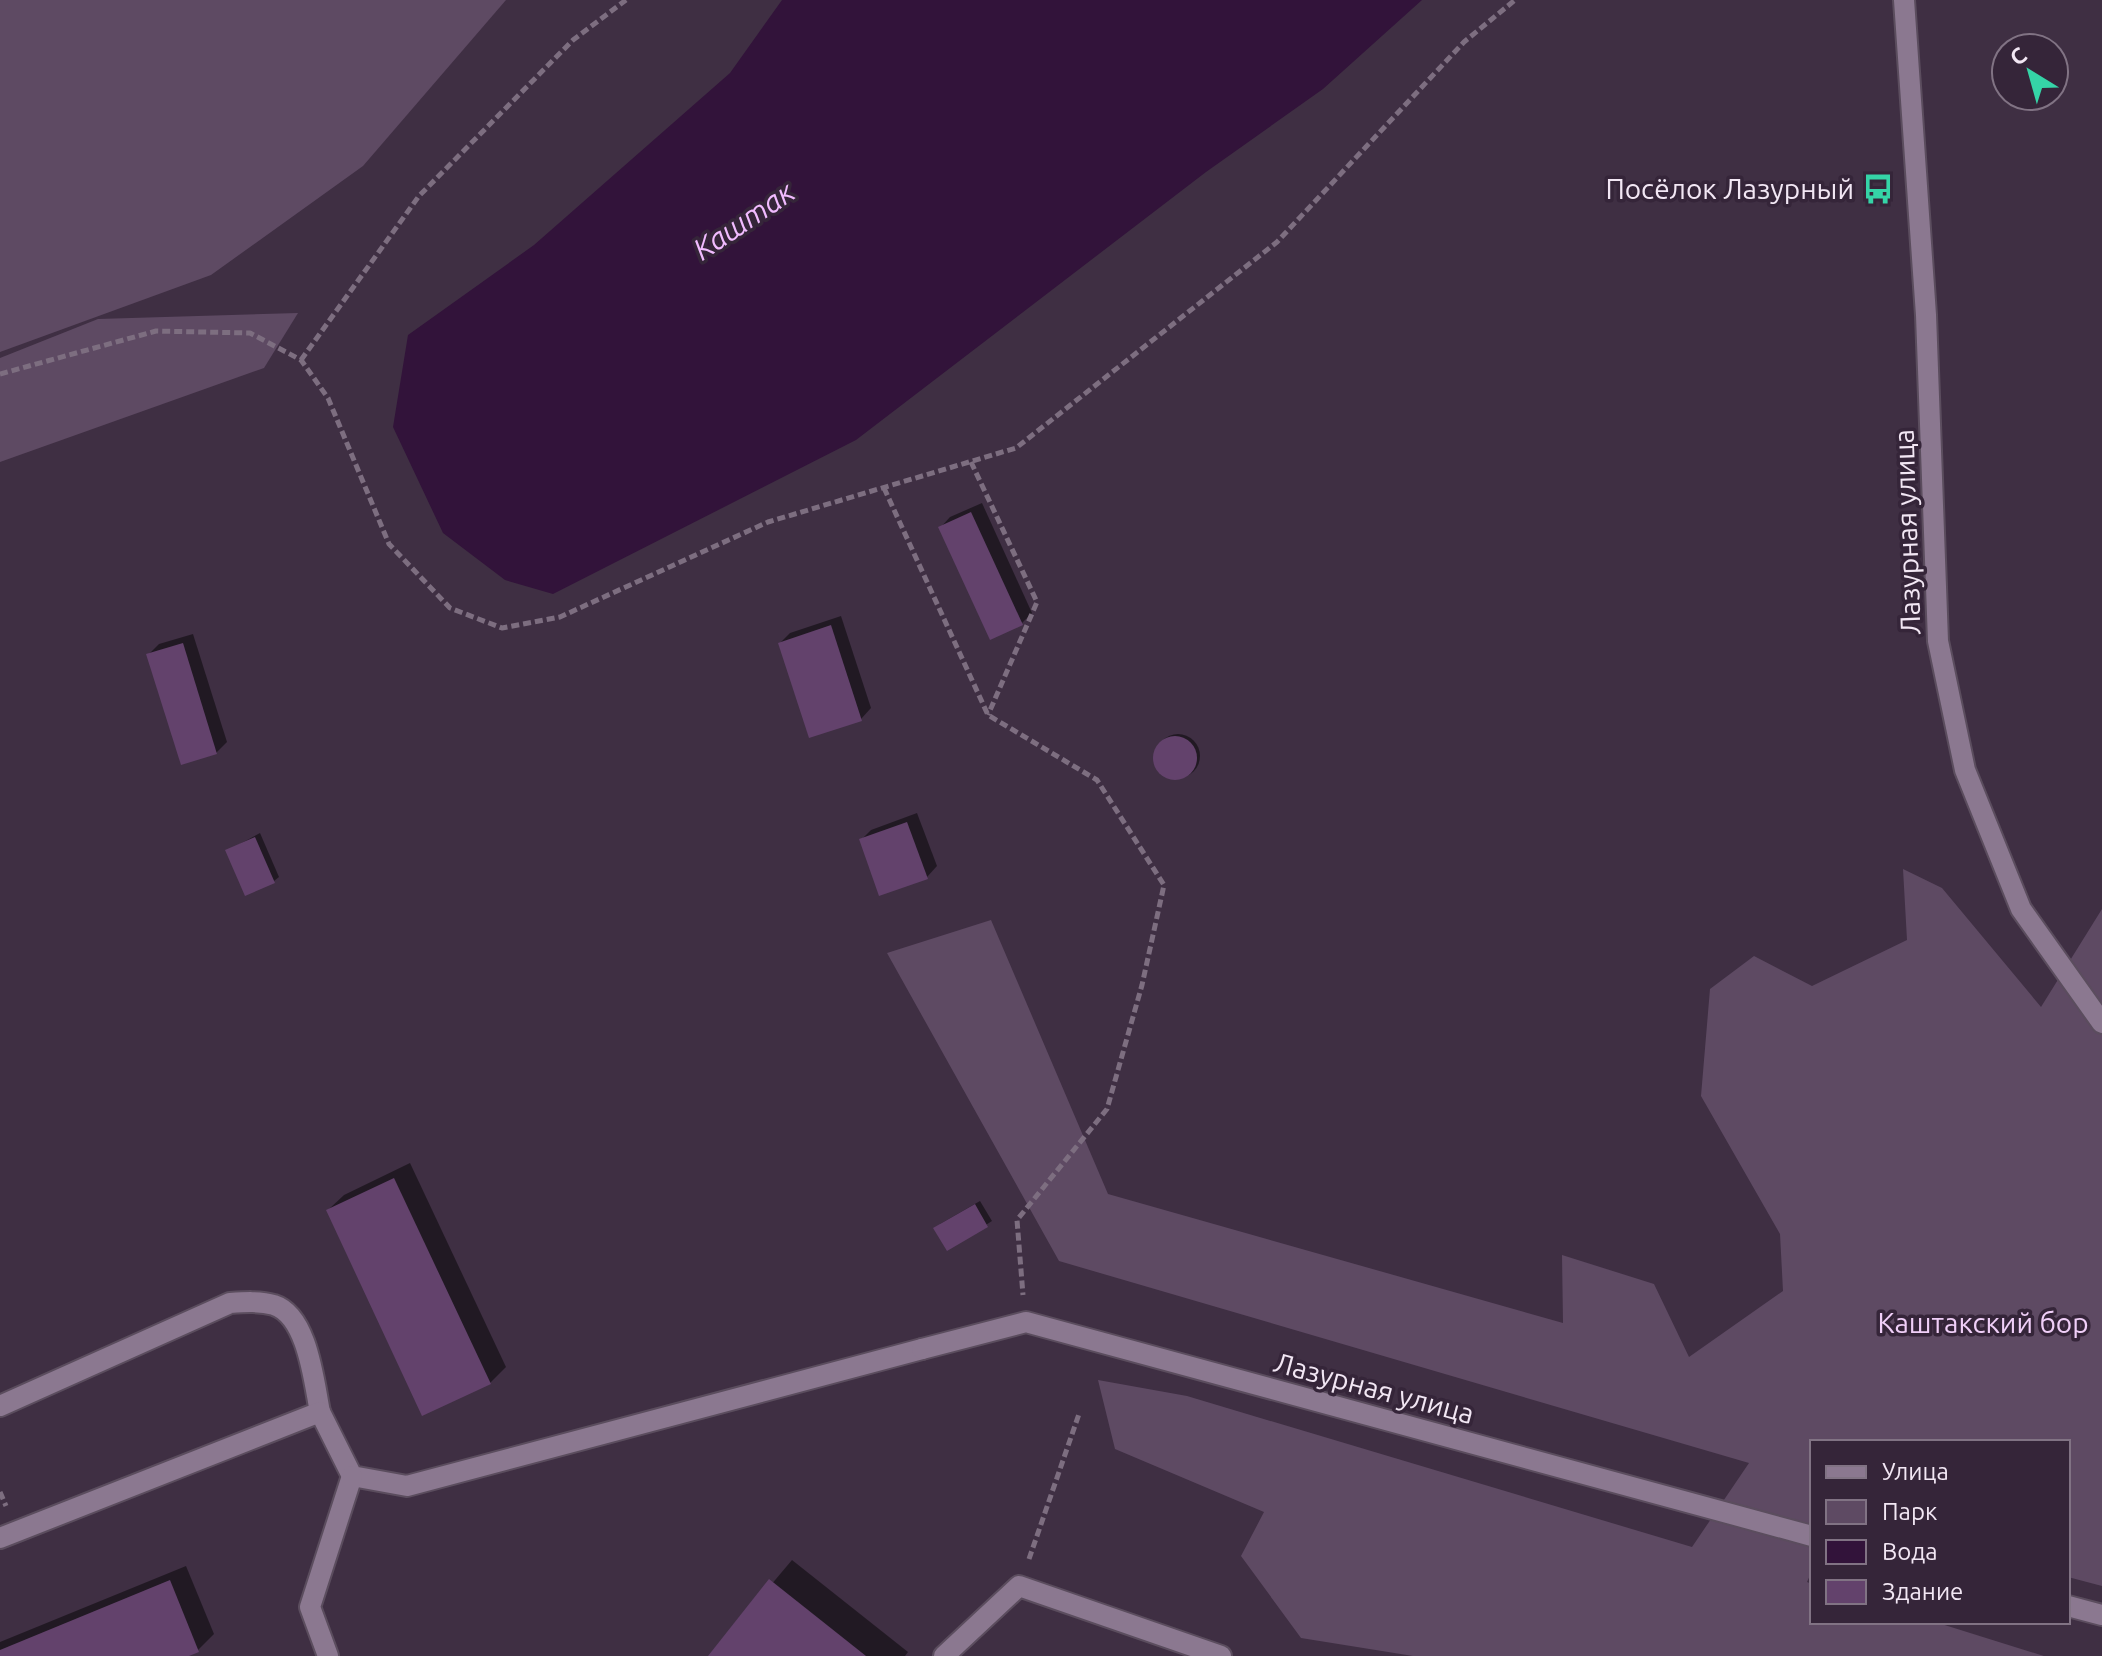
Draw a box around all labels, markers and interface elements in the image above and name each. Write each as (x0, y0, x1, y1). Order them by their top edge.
north arrow (1990, 32, 2070, 112)
text: С (2005, 41, 2031, 70)
bus stop icon: Посёлок Лазурный (1861, 172, 1895, 206)
place label: Посёлок Лазурный (1605, 173, 1854, 204)
water label: Каштак (686, 174, 801, 266)
street label: Лазурная улица (1887, 429, 1926, 635)
park label: Каштакский бор (1877, 1307, 2089, 1338)
street label: Лазурная улица (1271, 1346, 1478, 1429)
legend (1810, 1440, 2070, 1624)
text: Улица (1882, 1458, 1949, 1485)
text: Парк (1882, 1498, 1937, 1525)
text: Вода (1882, 1538, 1938, 1565)
text: Здание (1882, 1578, 1963, 1605)

